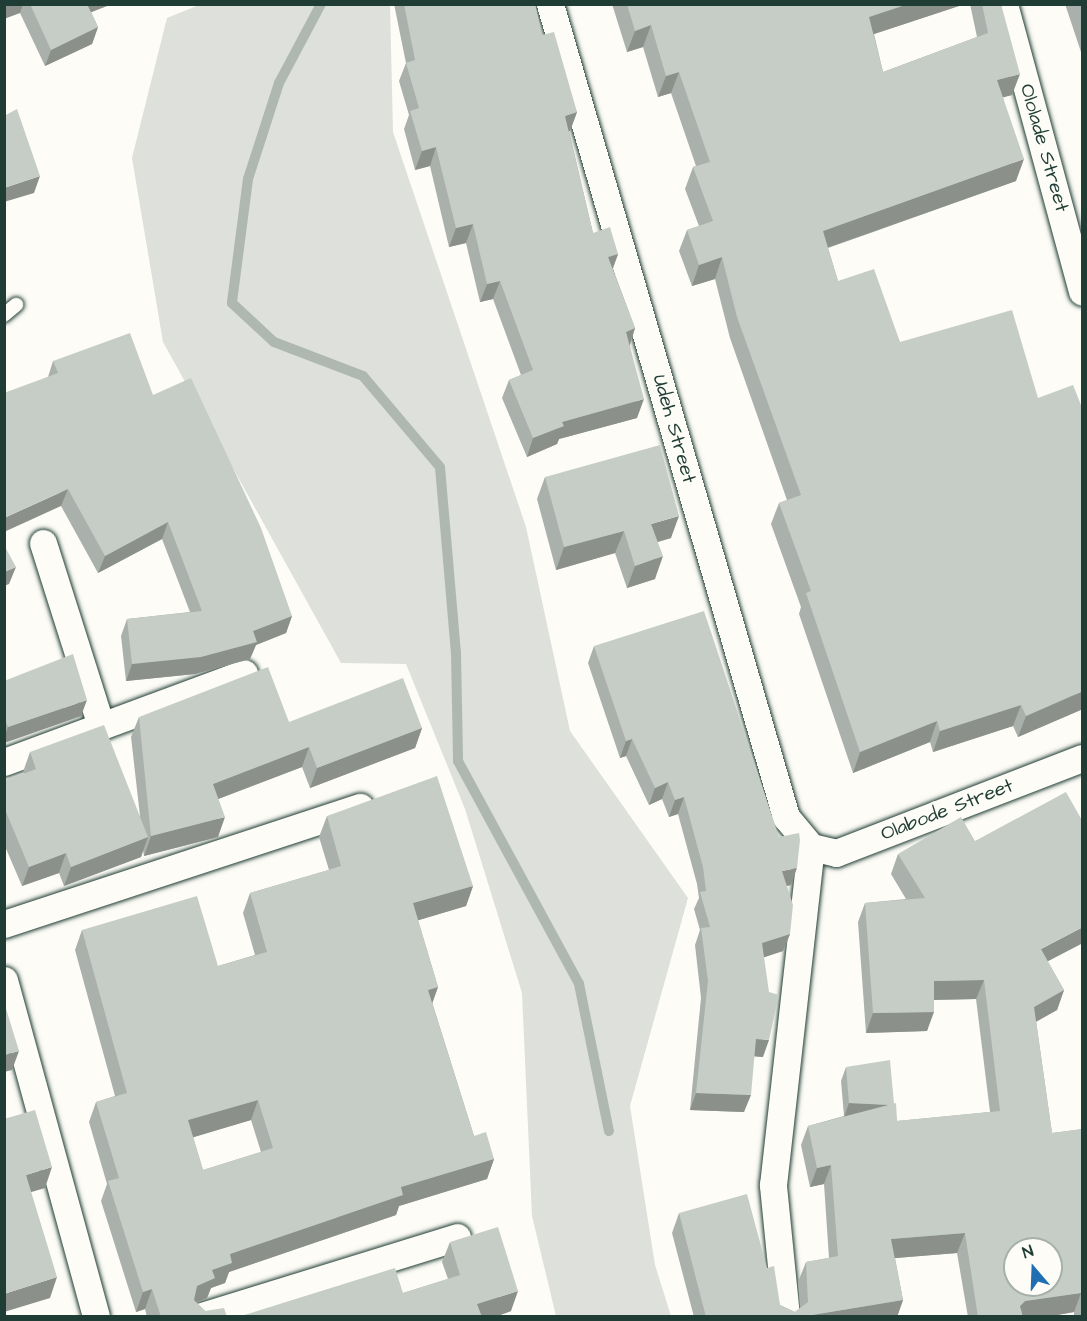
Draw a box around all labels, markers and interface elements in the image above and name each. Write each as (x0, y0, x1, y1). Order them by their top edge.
street label: Ololade Street (1014, 81, 1074, 215)
street label: Udeh Street (647, 372, 701, 486)
street label: Olabode Street (877, 774, 1017, 846)
north arrow (1003, 1237, 1063, 1297)
text: N (1019, 1240, 1036, 1264)

